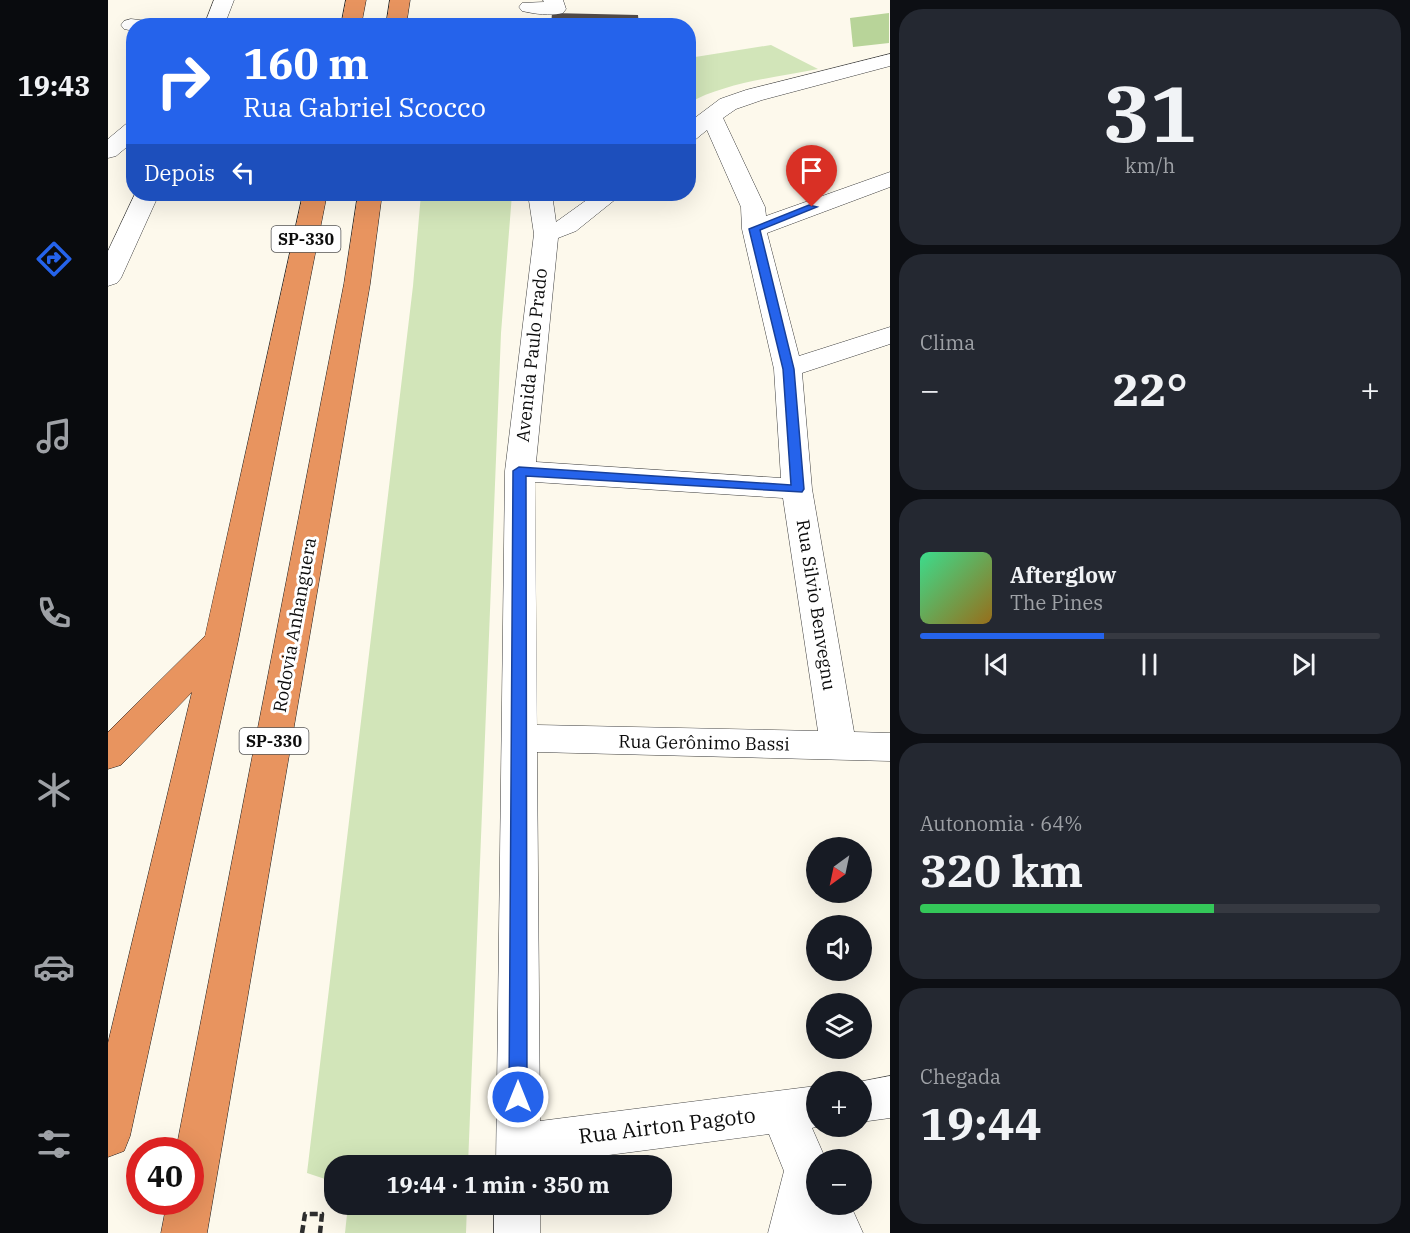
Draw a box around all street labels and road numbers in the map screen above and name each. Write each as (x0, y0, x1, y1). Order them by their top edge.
road number: SP-330 (272, 226, 340, 252)
street label: Avenida Paulo Prado (511, 267, 552, 443)
street label: Rua Silvio Benvegnu (792, 518, 841, 692)
street label: Rodovia Anhanguera (268, 536, 321, 714)
road number: SP-330 (240, 728, 309, 754)
street label: Rua Gerônimo Bassi (618, 730, 790, 756)
street label: Rua Airton Pagoto (577, 1100, 757, 1150)

